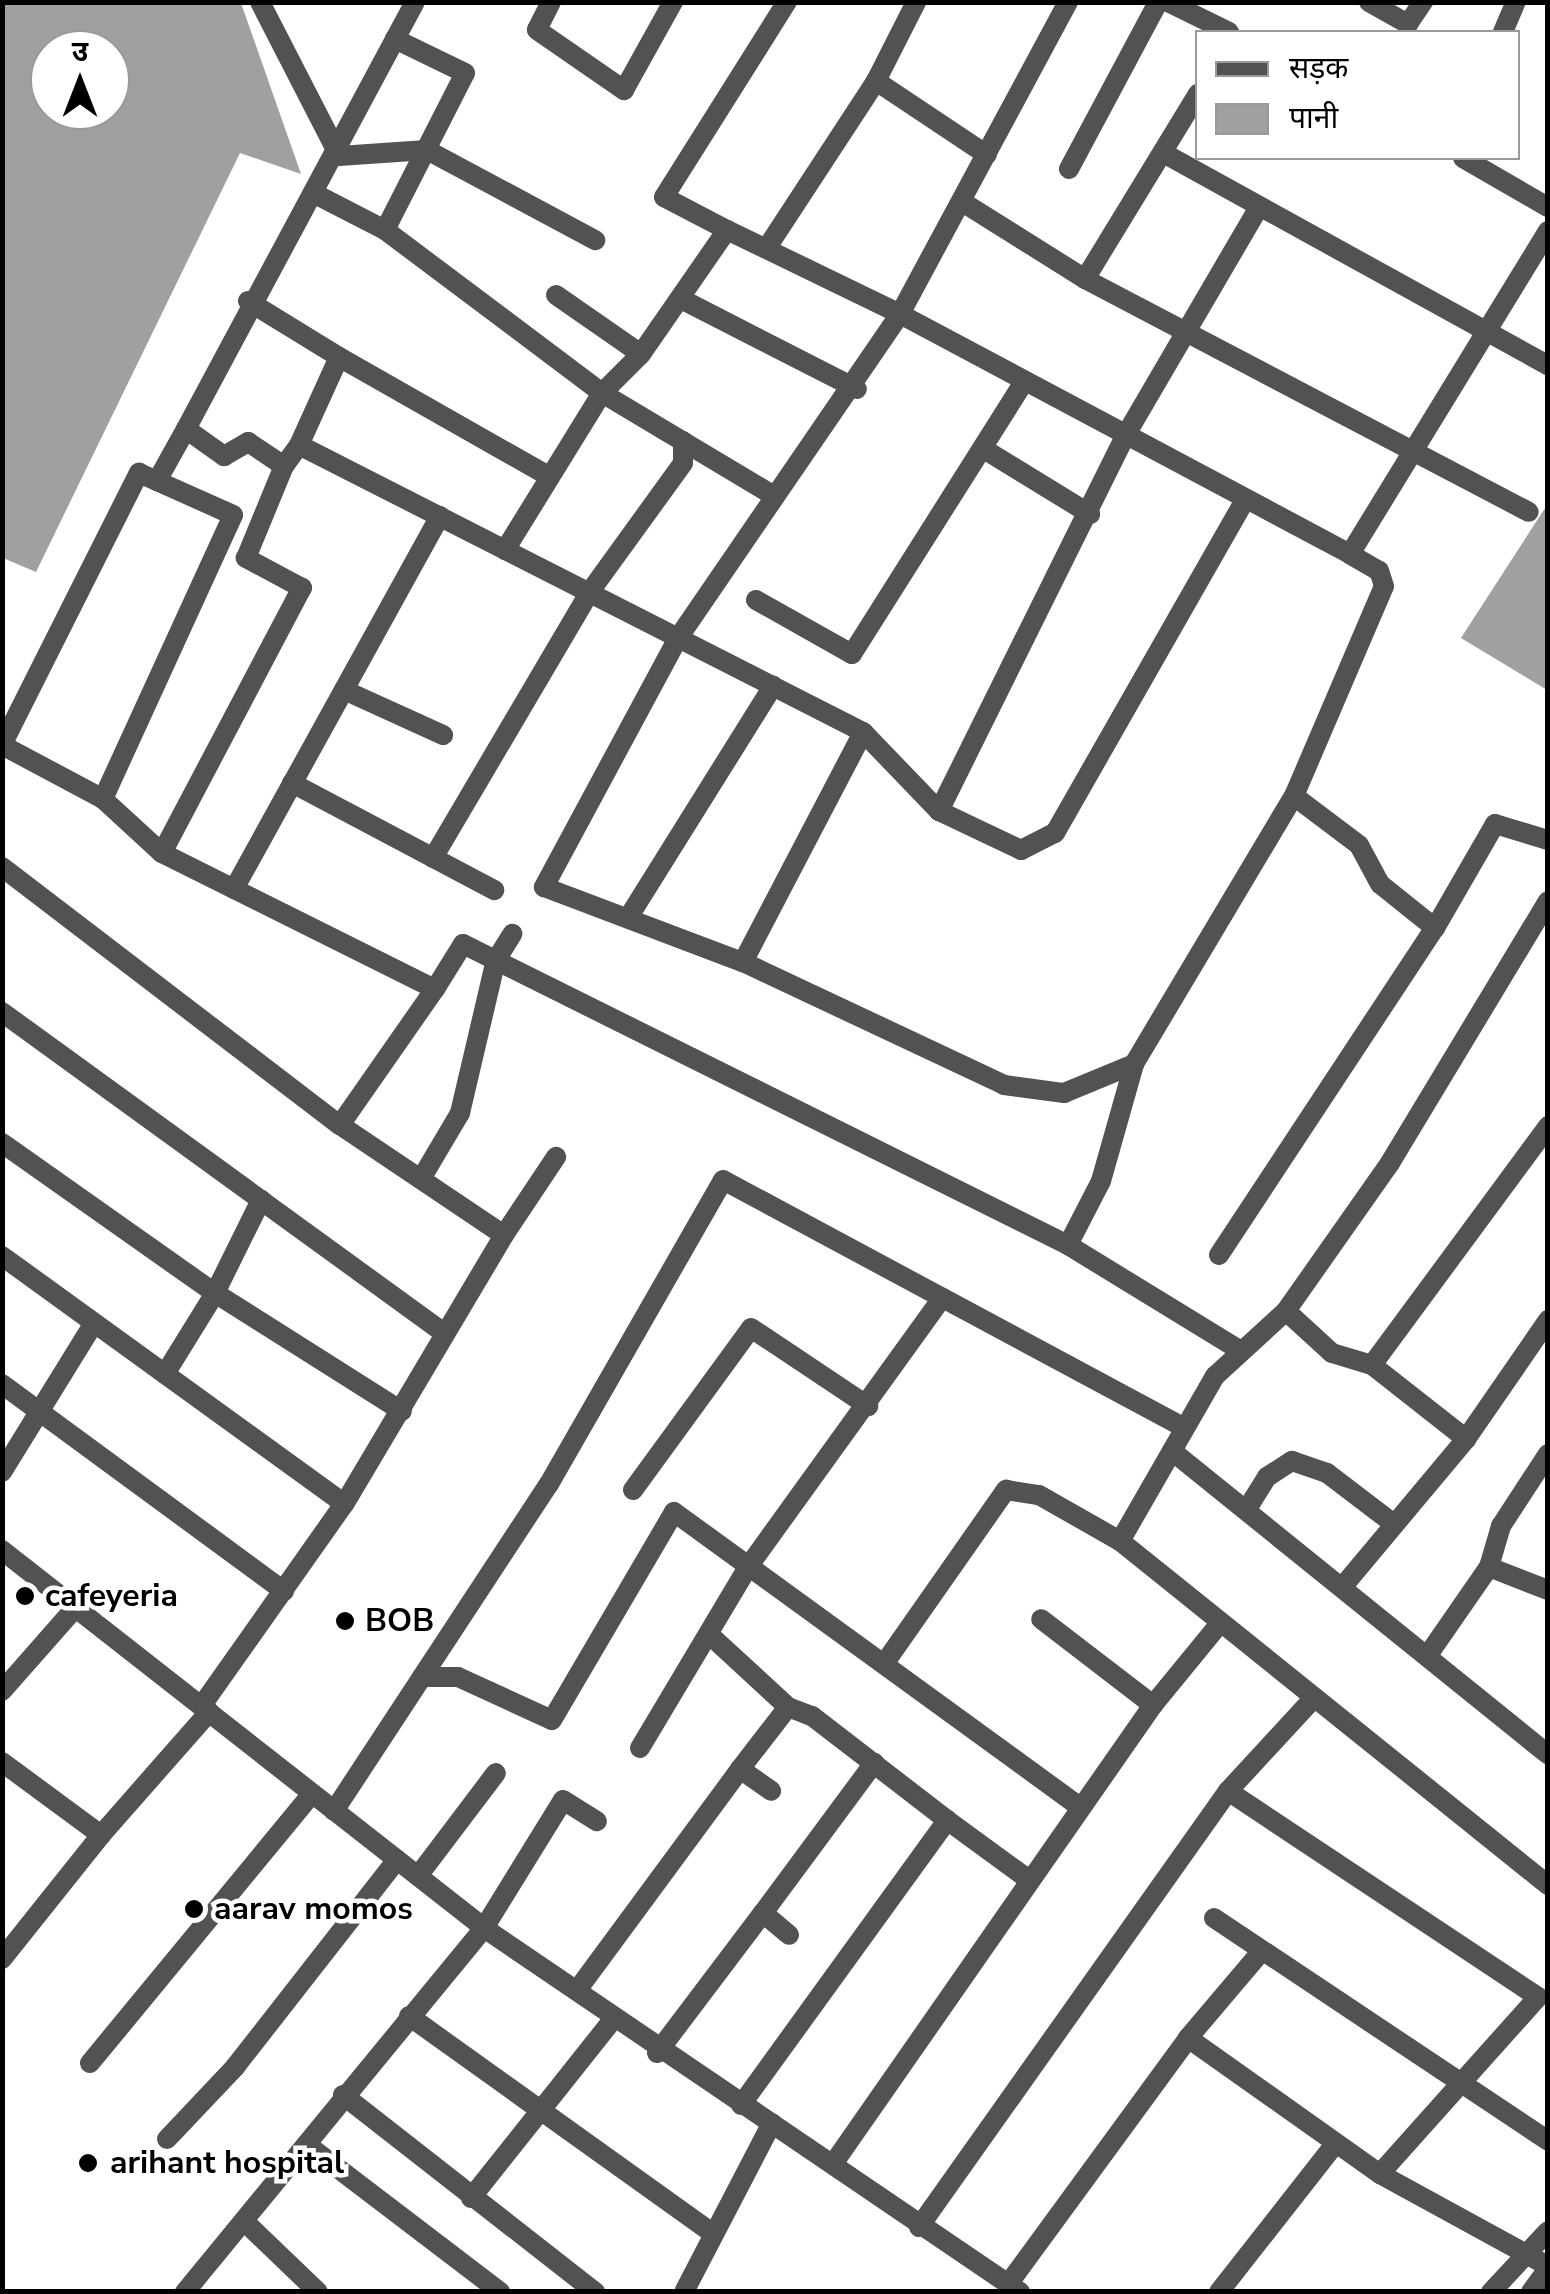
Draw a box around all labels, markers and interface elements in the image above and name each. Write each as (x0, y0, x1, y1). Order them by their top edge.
north arrow (30, 30, 130, 130)
legend (1195, 30, 1520, 160)
text: उ (72, 33, 88, 71)
text: सड़क (1289, 48, 1348, 89)
text: पानी (1289, 98, 1338, 139)
place label: cafeyeria (45, 1577, 178, 1615)
marker: cafeyeria (14, 1585, 36, 1607)
place label: BOB (365, 1602, 434, 1640)
marker: BOB (334, 1610, 356, 1632)
place label: aarav momos (214, 1890, 413, 1928)
marker: aarav momos (183, 1898, 205, 1920)
place label: arihant hospital (110, 2144, 344, 2182)
marker: arihant hospital (75, 2150, 101, 2176)

